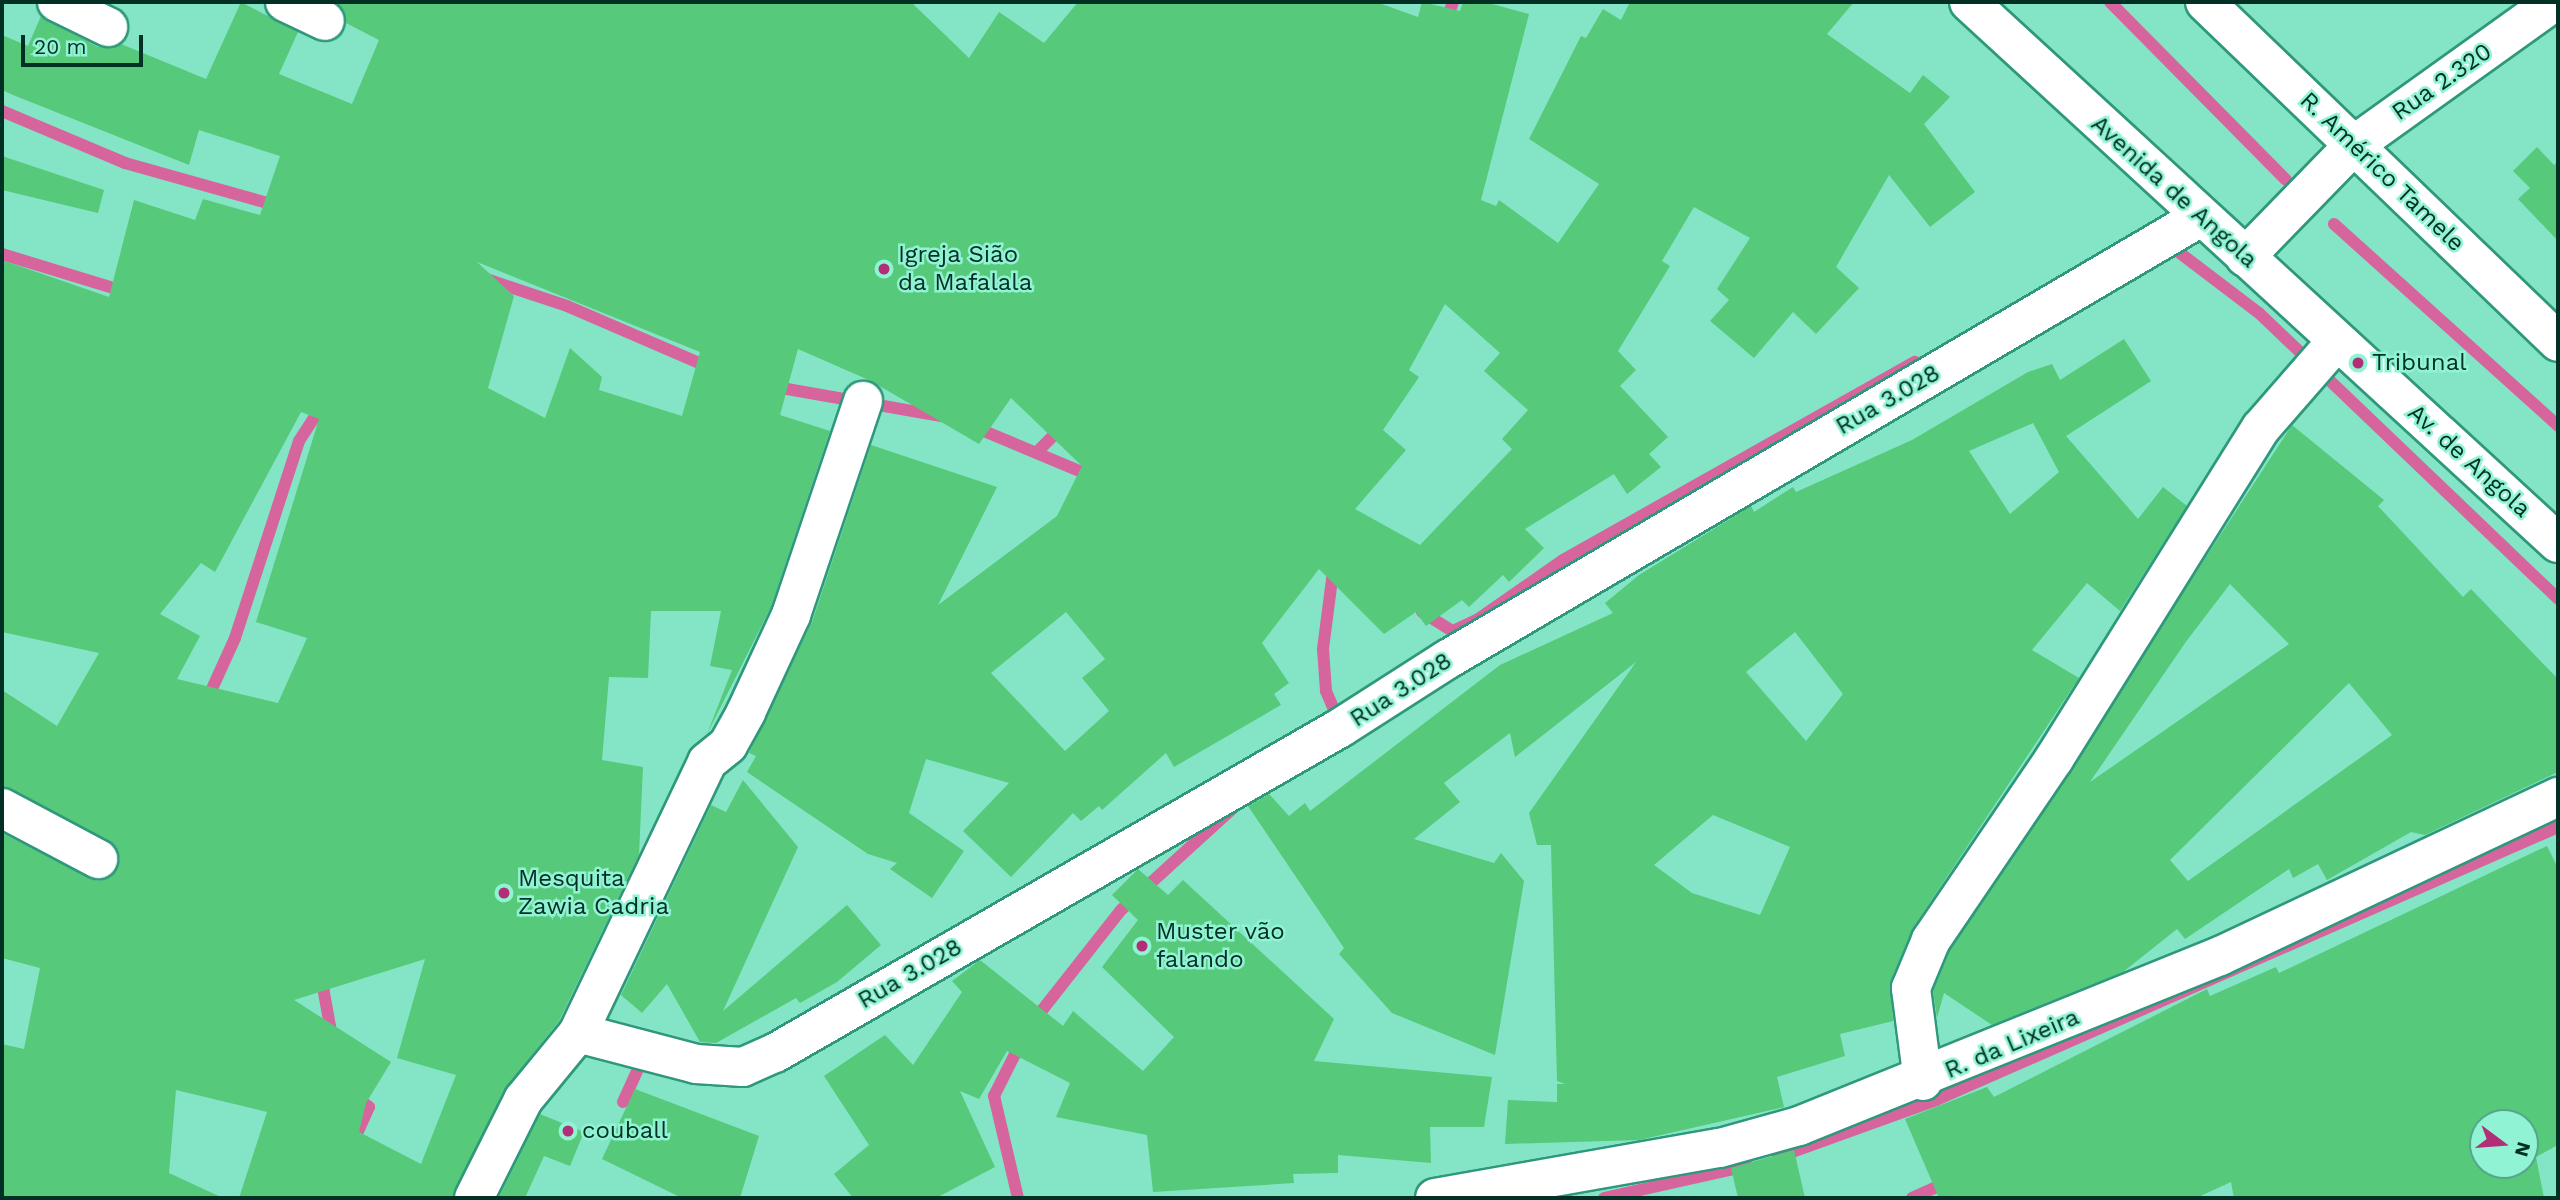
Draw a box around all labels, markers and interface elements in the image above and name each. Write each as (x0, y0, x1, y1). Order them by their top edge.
scale bar (24, 21, 147, 65)
text: 20 m (34, 34, 86, 59)
street label: Rua 2.320 (2386, 37, 2498, 127)
street label: R. Américo Tamele (2293, 86, 2471, 258)
street label: Avenida de Angola (2084, 109, 2264, 275)
place label: Igreja Sião da Mafalala (898, 241, 1033, 297)
marker: Igreja Sião da Mafalala (876, 261, 892, 277)
place label: Tribunal (2372, 349, 2467, 377)
marker: Tribunal (2350, 355, 2366, 371)
street label: Rua 3.028 (1831, 359, 1945, 441)
street label: Av. de Angola (2401, 398, 2537, 524)
street label: Rua 3.028 (1345, 646, 1457, 734)
place label: Mesquita Zawia Cadria (518, 865, 670, 921)
marker: Mesquita Zawia Cadria (496, 885, 512, 901)
place label: Muster vão falando (1156, 918, 1286, 974)
street label: Rua 3.028 (853, 933, 967, 1015)
marker: Muster vão falando (1134, 938, 1150, 954)
street label: R. da Lixeira (1940, 1003, 2084, 1085)
north arrow (2469, 1109, 2539, 1179)
place label: couball (582, 1117, 668, 1145)
marker: couball (560, 1123, 576, 1139)
text: N (2510, 1139, 2536, 1159)

